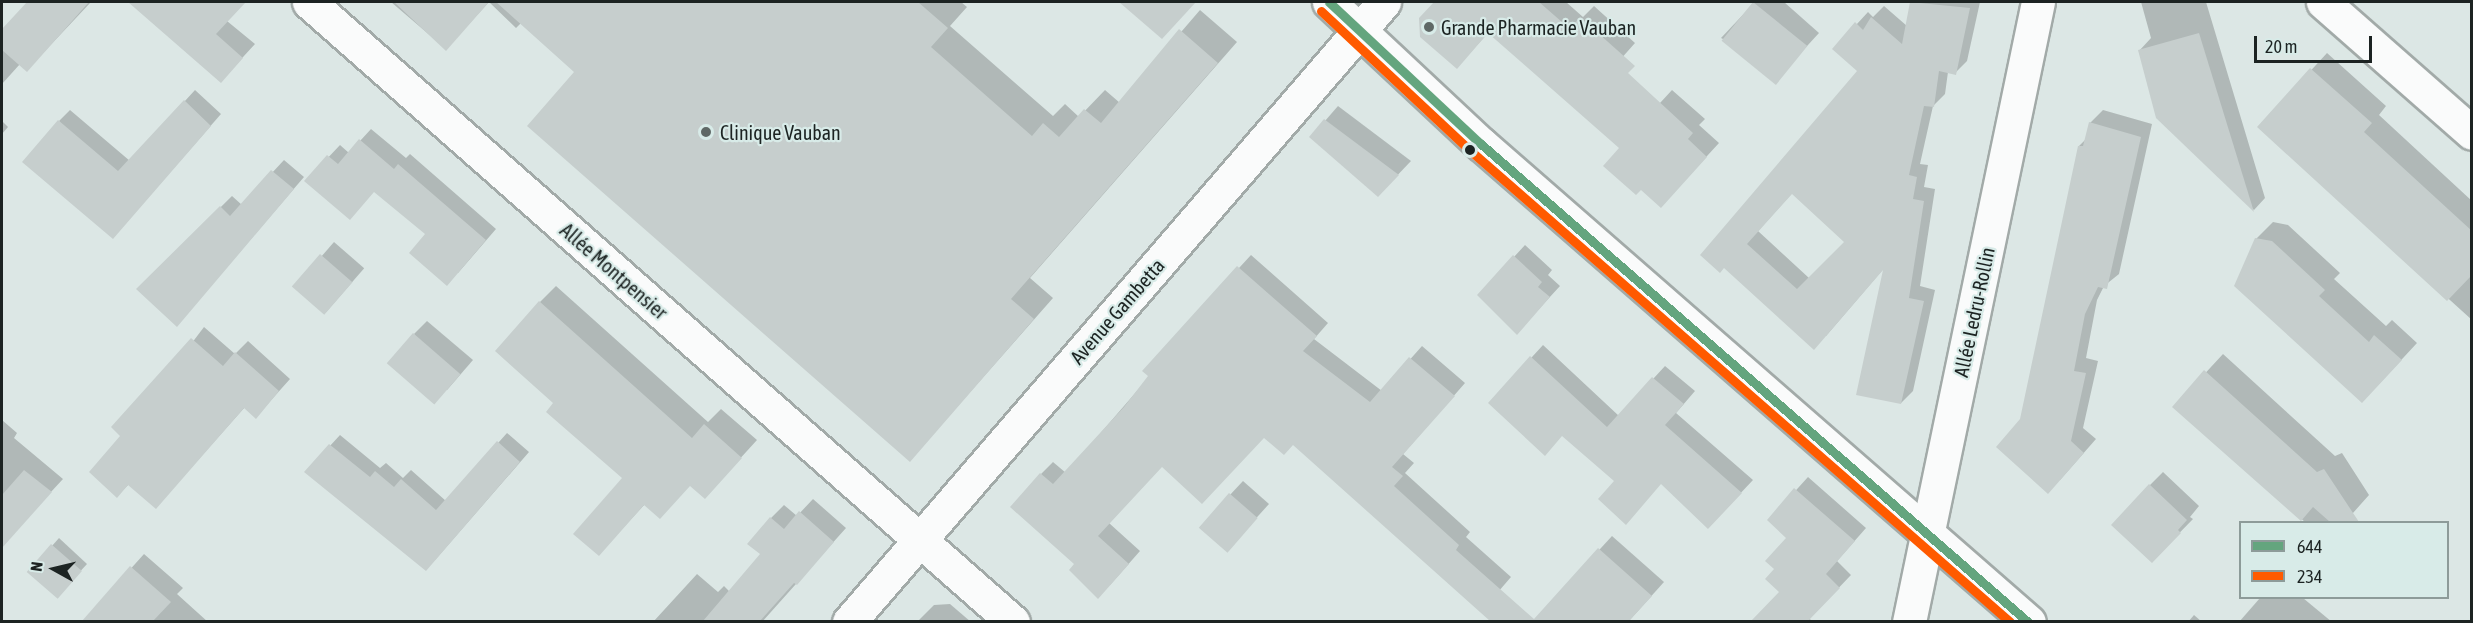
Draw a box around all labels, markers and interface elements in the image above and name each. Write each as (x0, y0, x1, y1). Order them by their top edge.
place label: Grande Pharmacie Vauban (1441, 15, 1636, 39)
marker: Grande Pharmacie Vauban (1422, 20, 1436, 34)
scale bar (2257, 24, 2376, 62)
text: 20 m (2265, 36, 2297, 57)
place label: Clinique Vauban (720, 120, 841, 144)
marker: Clinique Vauban (697, 123, 715, 141)
unlabelled marker (1464, 144, 1476, 156)
street label: Allée Montpensier (556, 218, 672, 324)
street label: Allée Ledru-Rollin (1949, 245, 1999, 379)
street label: Avenue Gambetta (1065, 253, 1169, 369)
legend (2239, 521, 2449, 599)
text: 644 (2297, 536, 2322, 557)
north arrow (24, 539, 84, 599)
text: N (27, 561, 46, 572)
text: 234 (2297, 566, 2322, 587)

